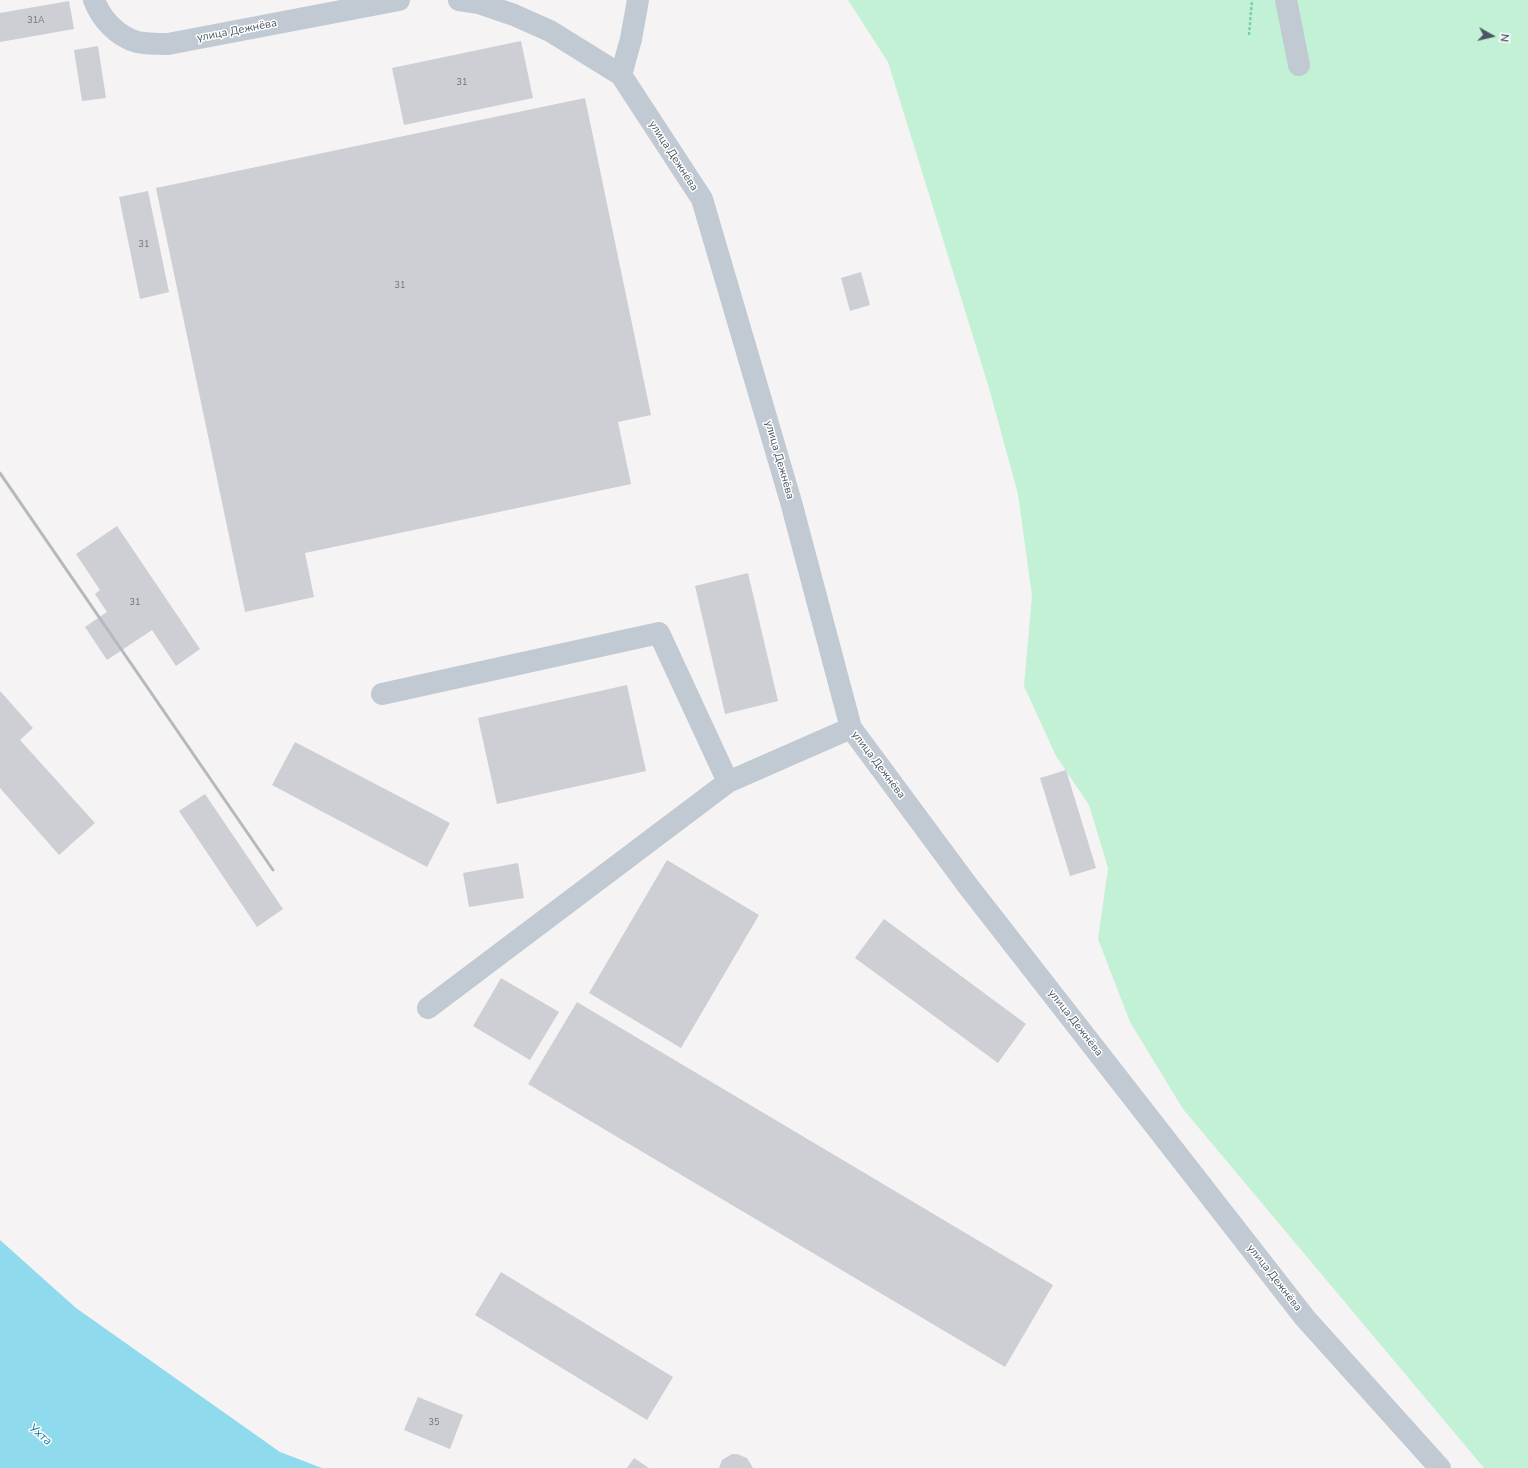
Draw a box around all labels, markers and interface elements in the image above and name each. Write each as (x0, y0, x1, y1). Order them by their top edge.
house number: 31А (27, 16, 45, 26)
north arrow (1472, 16, 1512, 56)
street label: улица Дежнёва (196, 17, 278, 45)
text: N (1496, 33, 1512, 43)
house number: 31 (457, 78, 467, 88)
street label: улица Дежнёва (645, 118, 701, 194)
house number: 31 (139, 240, 149, 250)
house number: 31 (395, 281, 405, 291)
street label: улица Дежнёва (761, 419, 797, 501)
house number: 31 (130, 598, 140, 608)
street label: улица Дежнёва (848, 729, 908, 801)
street label: улица Дежнёва (1045, 987, 1105, 1059)
street label: улица Дежнёва (1244, 1242, 1304, 1314)
house number: 35 (429, 1418, 439, 1428)
water label: Ухта (25, 1421, 55, 1449)

